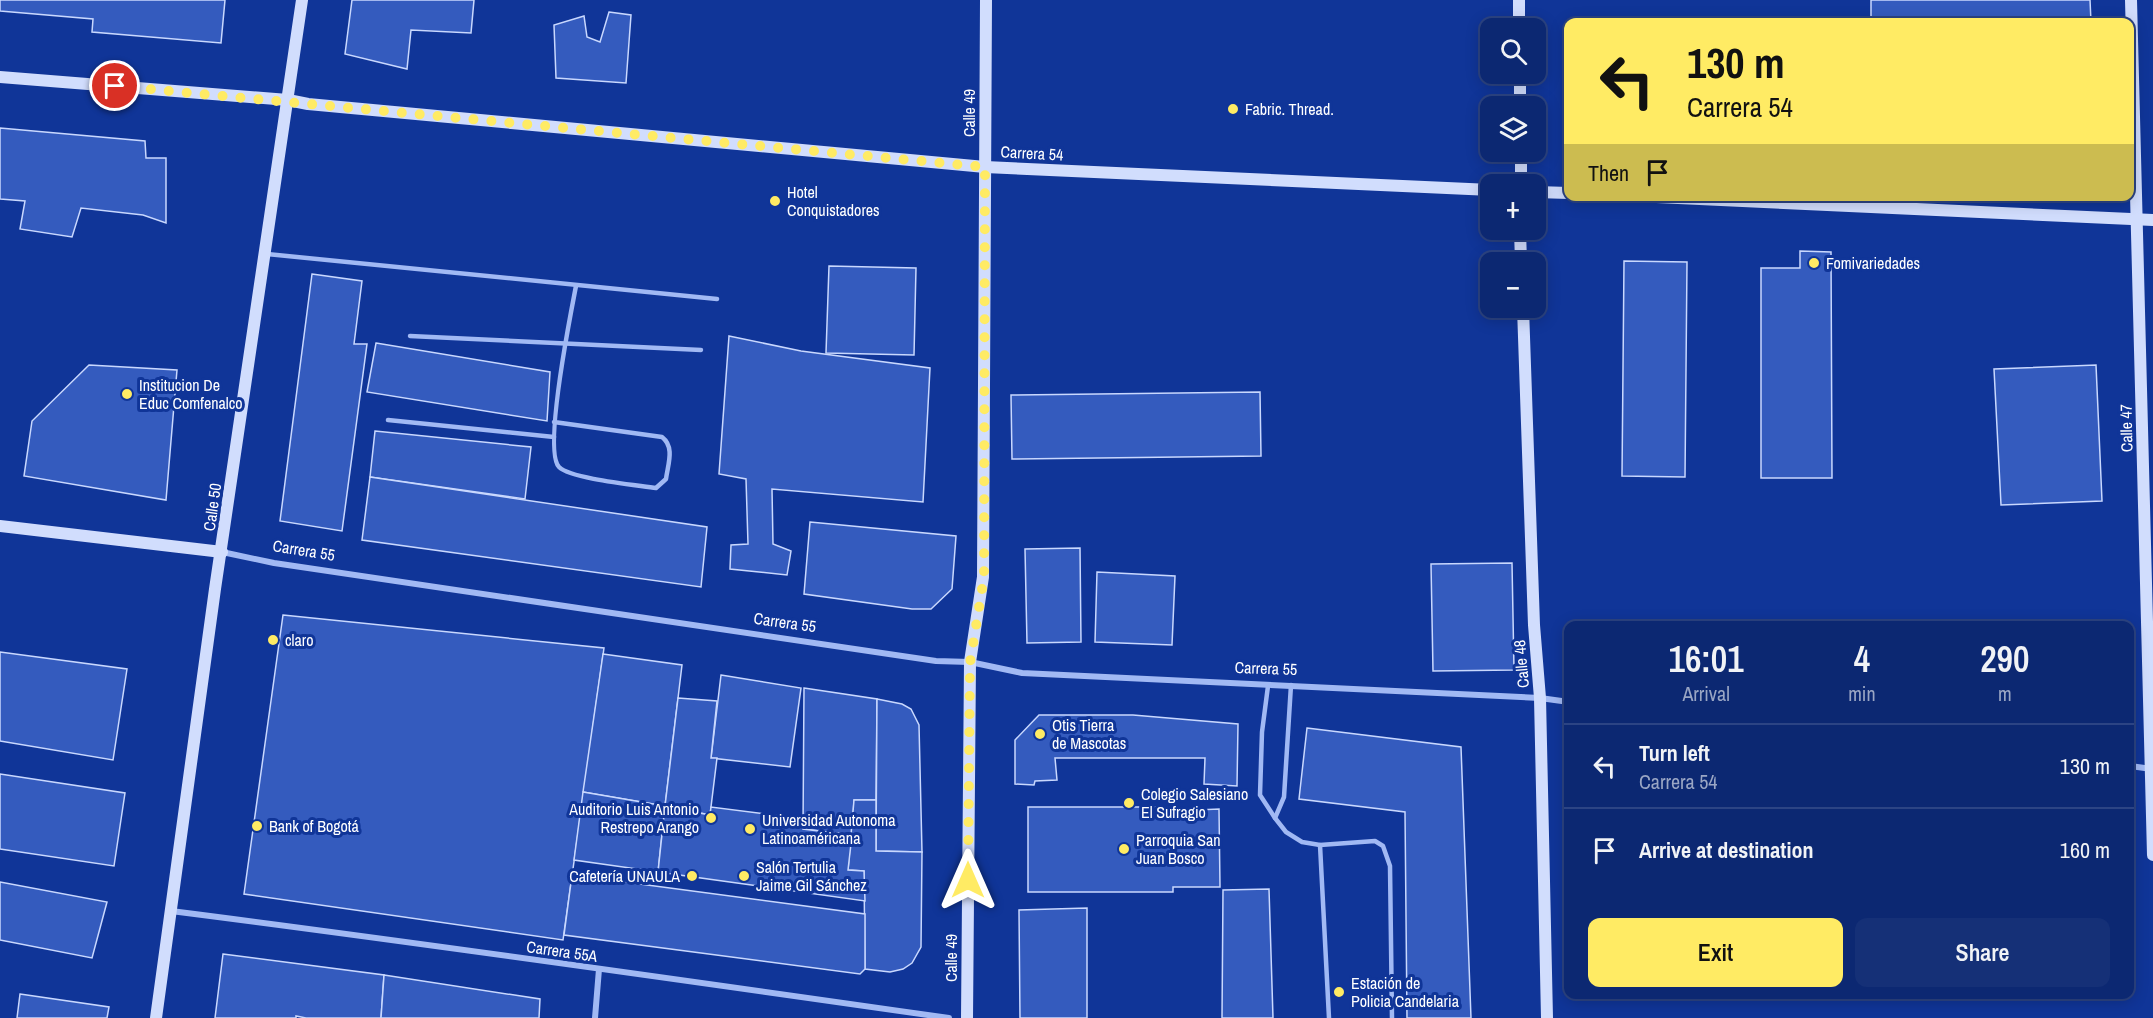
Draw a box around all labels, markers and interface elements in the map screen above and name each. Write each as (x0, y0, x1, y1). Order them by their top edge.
map controls (1480, 18, 1546, 318)
button: search (1480, 18, 1546, 84)
text: 130 m (1687, 35, 1785, 91)
icon: left (1588, 42, 1666, 120)
pin (89, 60, 140, 111)
icon: arrive (98, 69, 131, 102)
street label: Calle 49 (958, 89, 980, 137)
text: Carrera 54 (1687, 89, 1793, 125)
button: layers (1480, 96, 1546, 162)
place label: Fabric. Thread. (1245, 98, 1334, 120)
marker: Fabric. Thread. (1226, 102, 1240, 116)
street label: Carrera 54 (1000, 140, 1064, 166)
icon: arrive (1641, 156, 1674, 189)
text: Then (1588, 158, 1629, 188)
button: + (1480, 174, 1546, 240)
place label: Hotel Conquistadores (787, 181, 880, 221)
marker: Hotel Conquistadores (768, 194, 782, 208)
button: − (1480, 252, 1546, 318)
place label: Fomivariedades (1826, 252, 1920, 274)
marker: Fomivariedades (1807, 256, 1821, 270)
place label: Institucion De Educ Comfenalco (139, 374, 243, 414)
marker: Institucion De Educ Comfenalco (120, 387, 134, 401)
street label: Calle 47 (2115, 404, 2137, 452)
street label: Calle 50 (198, 482, 226, 532)
street label: Carrera 55 (271, 534, 337, 566)
street label: Carrera 55 (752, 607, 818, 637)
place label: claro (285, 629, 313, 651)
marker: claro (266, 633, 280, 647)
text: 16:01 (1669, 635, 1744, 683)
text: 4 (1854, 635, 1870, 683)
text: 290 (1980, 635, 2029, 683)
street label: Calle 48 (1508, 639, 1534, 689)
street label: Carrera 55 (1234, 656, 1298, 680)
text: Arrival (1682, 680, 1730, 707)
text: min (1848, 680, 1876, 707)
text: m (1998, 680, 2012, 707)
place label: Otis Tierra de Mascotas (1052, 714, 1126, 754)
marker: Otis Tierra de Mascotas (1033, 727, 1047, 741)
text: Turn left (1639, 738, 1710, 768)
icon: left (1588, 750, 1621, 783)
text: 130 m (2060, 751, 2110, 781)
text: Carrera 54 (1639, 768, 1717, 795)
place label: Colegio Salesiano El Sufragio (1141, 783, 1248, 823)
marker: Colegio Salesiano El Sufragio (1122, 796, 1136, 810)
place label: Auditorio Luis Antonio Restrepo Arango (568, 798, 699, 838)
place label: Universidad Autonoma Latinoaméricana (762, 809, 896, 849)
marker: Auditorio Luis Antonio Restrepo Arango (704, 811, 718, 825)
place label: Bank of Bogotá (269, 815, 359, 837)
marker: Bank of Bogotá (250, 819, 264, 833)
marker: Universidad Autonoma Latinoaméricana (743, 822, 757, 836)
place label: Parroquia San Juan Bosco (1136, 829, 1221, 869)
icon: arrive (1588, 834, 1621, 867)
text: Arrive at destination (1639, 835, 1813, 865)
text: 160 m (2060, 835, 2110, 865)
marker: Parroquia San Juan Bosco (1117, 842, 1131, 856)
position arrow (936, 848, 1000, 912)
place label: Salón Tertulia Jaime Gil Sánchez (756, 856, 867, 896)
place label: Cafetería UNAULA (569, 865, 680, 887)
marker: Cafetería UNAULA (685, 869, 699, 883)
marker: Salón Tertulia Jaime Gil Sánchez (737, 869, 751, 883)
button: Exit (1588, 918, 1843, 987)
button: Share (1855, 918, 2110, 987)
street label: Calle 49 (940, 934, 962, 982)
street label: Carrera 55A (525, 935, 599, 967)
place label: Estación de Policia Candelaria (1351, 972, 1460, 1012)
marker: Estación de Policia Candelaria (1332, 985, 1346, 999)

